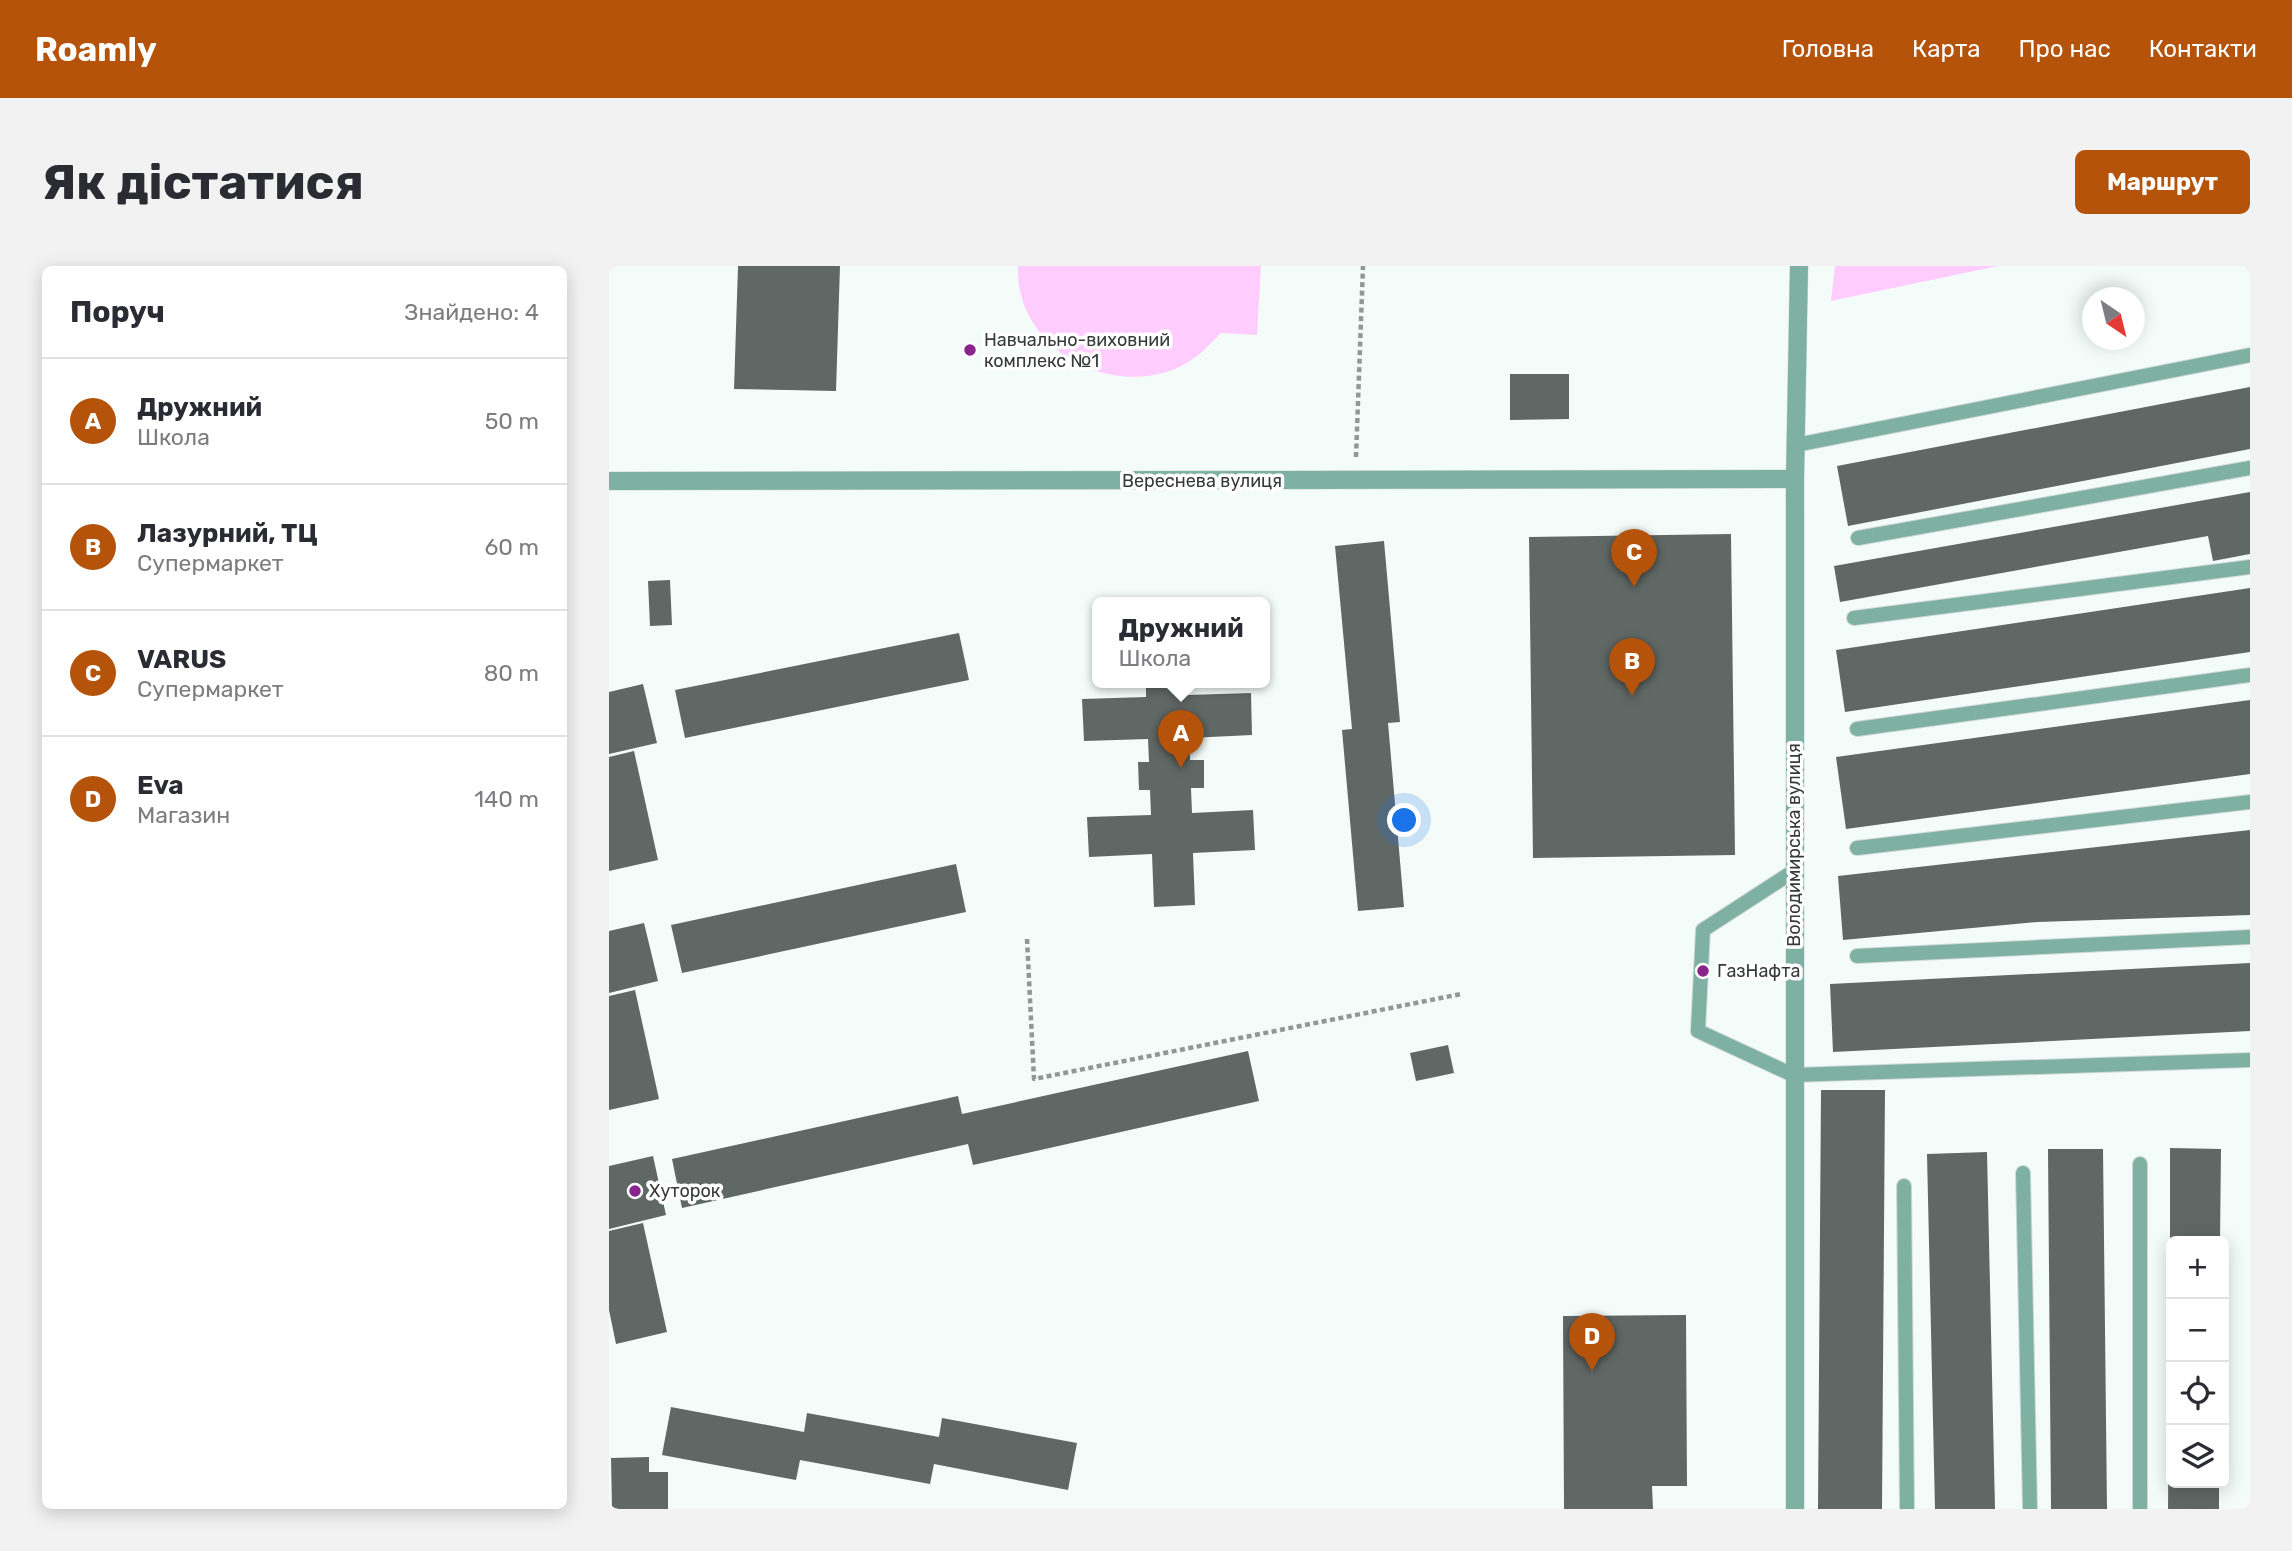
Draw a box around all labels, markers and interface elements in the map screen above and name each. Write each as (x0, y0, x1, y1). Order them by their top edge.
text: Roamly (35, 30, 157, 69)
text: Головна (1782, 35, 1874, 63)
text: Карта (1912, 35, 1980, 63)
text: Про нас (2018, 35, 2111, 63)
text: Контакти (2149, 35, 2257, 63)
button: Маршрут (2075, 150, 2250, 214)
text: Як дістатися (42, 153, 364, 211)
north arrow (2082, 287, 2145, 350)
text: Поруч (70, 294, 165, 330)
text: Знайдено: 4 (404, 298, 539, 326)
place label: Навчально-виховний комплекс №1 (984, 329, 1170, 372)
marker: Навчально-виховний комплекс №1 (962, 342, 978, 358)
text: Дружний (137, 392, 262, 423)
text: A (85, 407, 101, 435)
text: 50 m (485, 407, 539, 435)
text: Школа (137, 423, 210, 451)
street label: Вереснева вулиця (1122, 470, 1282, 492)
text: Лазурний, ТЦ (137, 518, 318, 549)
pin: C (1611, 529, 1657, 587)
text: B (85, 533, 101, 561)
text: 60 m (484, 533, 539, 561)
text: Супермаркет (137, 549, 284, 577)
popup (1092, 597, 1270, 688)
text: Дружний (1118, 613, 1244, 644)
pin: B (1609, 638, 1655, 696)
text: VARUS (137, 644, 226, 675)
text: Школа (1118, 644, 1191, 672)
text: C (85, 659, 101, 687)
text: 80 m (484, 659, 539, 687)
text: Супермаркет (137, 675, 284, 703)
pin: A (1158, 710, 1204, 768)
street label: Володимирська вулиця (1783, 743, 1805, 947)
text: Eva (137, 770, 184, 801)
text: D (85, 785, 101, 813)
text: 140 m (474, 785, 539, 813)
text: Магазин (137, 801, 230, 829)
your location (1387, 803, 1421, 837)
place label: ГазНафта (1717, 960, 1800, 982)
marker: ГазНафта (1695, 963, 1711, 979)
place label: Хуторок (649, 1180, 721, 1202)
marker: Хуторок (627, 1183, 643, 1199)
map controls (2166, 1236, 2229, 1488)
button: + (2166, 1236, 2229, 1299)
button: − (2166, 1299, 2229, 1362)
pin: D (1569, 1313, 1615, 1371)
button: locate (2166, 1362, 2229, 1425)
button: layers (2166, 1425, 2229, 1488)

